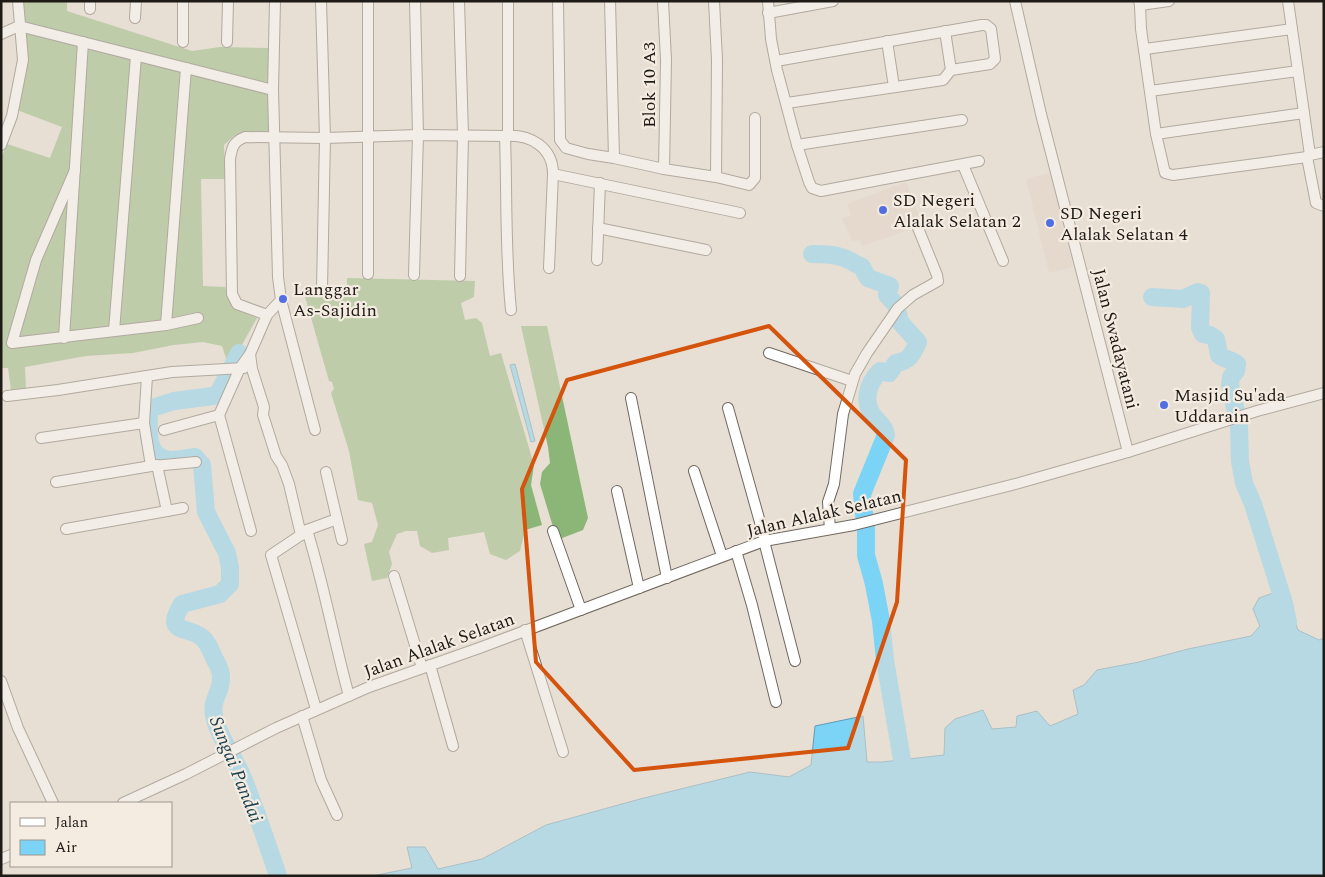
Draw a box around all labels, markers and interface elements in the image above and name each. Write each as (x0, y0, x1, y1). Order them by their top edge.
street label: Blok 10 A3 (636, 42, 663, 128)
place label: SD Negeri Alalak Selatan 2 (893, 187, 1021, 235)
place label: SD Negeri Alalak Selatan 4 (1060, 200, 1188, 248)
marker: SD Negeri Alalak Selatan 2 (877, 204, 889, 216)
marker: SD Negeri Alalak Selatan 4 (1044, 217, 1056, 229)
street label: Jalan Swadayatani (1085, 266, 1146, 412)
place label: Langgar As-Sajidin (293, 276, 377, 324)
marker: Langgar As-Sajidin (277, 293, 289, 305)
place label: Masjid Su'ada Uddarain (1174, 382, 1286, 430)
marker: Masjid Su'ada Uddarain (1158, 399, 1170, 411)
street label: Jalan Alalak Selatan (744, 483, 904, 544)
street label: Jalan Alalak Selatan (360, 606, 518, 685)
water label: Sungai Pandai (201, 712, 270, 827)
legend (10, 802, 172, 867)
text: Jalan (55, 811, 88, 834)
text: Air (55, 836, 77, 859)

